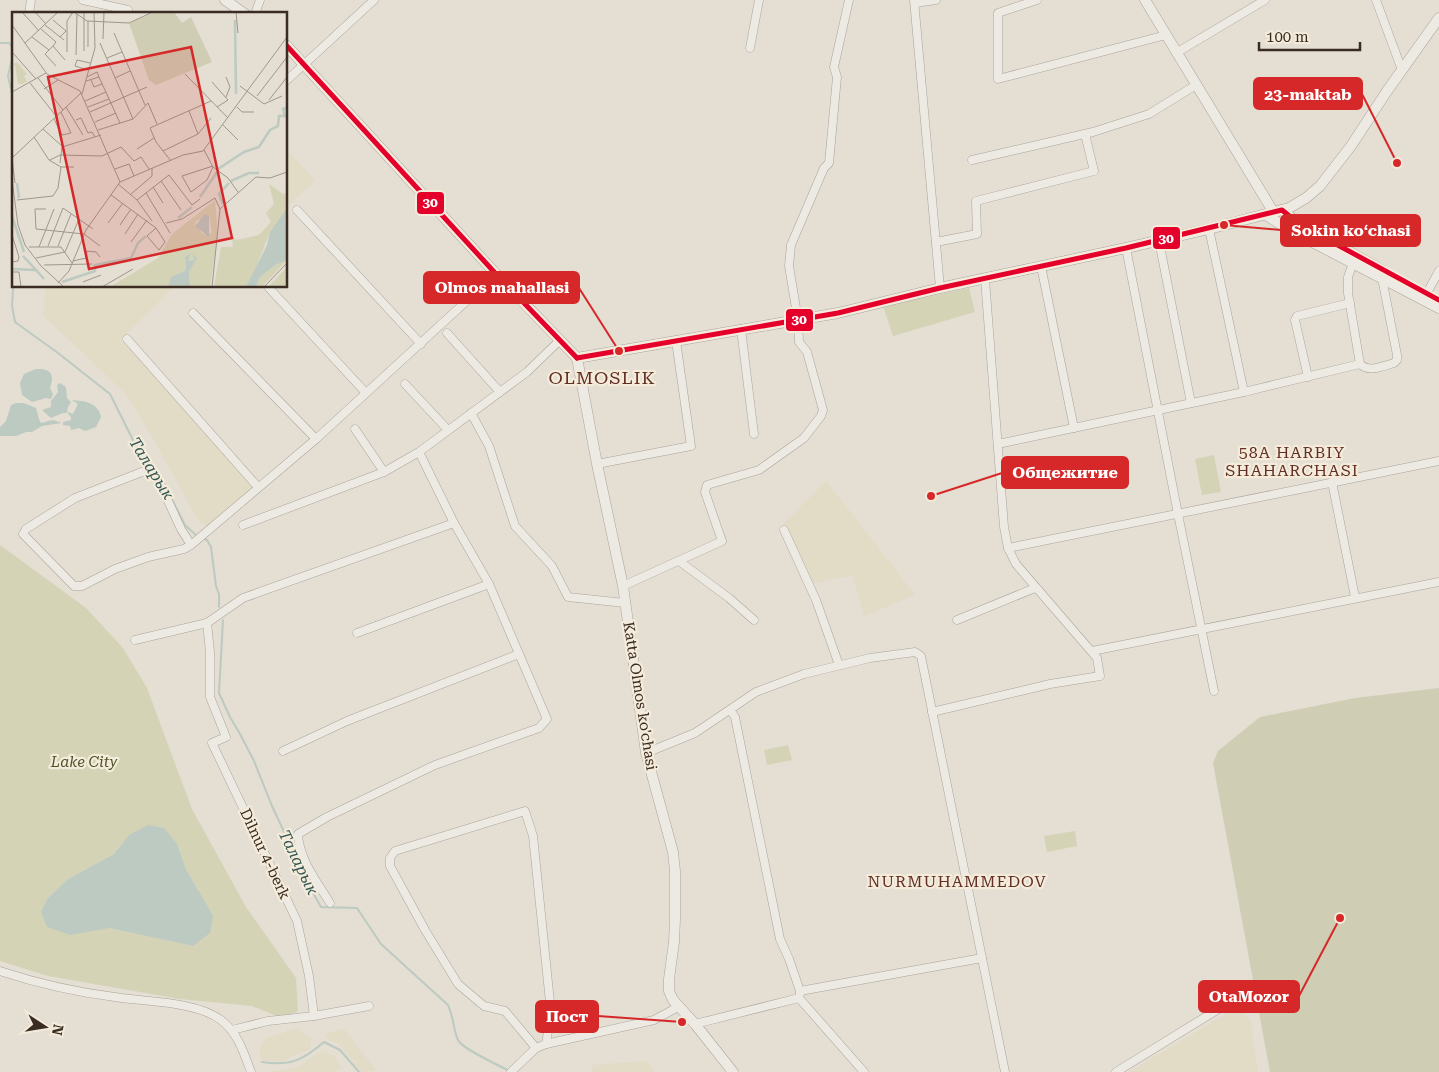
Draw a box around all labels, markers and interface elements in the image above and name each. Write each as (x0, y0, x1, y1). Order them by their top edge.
inset map (12, 12, 288, 288)
scale bar (1259, 20, 1360, 52)
text: 100 m (1266, 28, 1309, 46)
callout: 23-maktab (1254, 78, 1362, 109)
text: 23-maktab (1264, 85, 1352, 104)
line badge: 30 (416, 191, 445, 215)
text: 30 (422, 194, 438, 210)
callout: Sokin koʻchasi (1281, 215, 1420, 246)
text: Sokin koʻchasi (1291, 221, 1411, 240)
line badge: 30 (1152, 226, 1181, 250)
text: 30 (1158, 230, 1174, 246)
callout: Olmos mahallasi (424, 272, 579, 303)
text: Olmos mahallasi (435, 278, 570, 297)
line badge: 30 (785, 308, 814, 332)
text: 30 (791, 311, 807, 327)
district label: OLMOSLIK (549, 367, 656, 388)
water label: Таларык (125, 434, 178, 503)
district label: 58A HARBIY SHAHARCHASI (1225, 443, 1359, 480)
callout: Общежитие (1002, 457, 1128, 488)
text: Общежитие (1012, 463, 1118, 482)
street label: Katta Olmos ko'chasi (619, 620, 661, 772)
park label: Lake City (50, 753, 118, 771)
street label: Dilnur 4-berk (236, 806, 294, 903)
water label: Таларык (275, 827, 322, 898)
district label: NURMUHAMMEDOV (867, 872, 1047, 891)
callout: OtaMozor (1199, 981, 1299, 1012)
text: OtaMozor (1209, 987, 1289, 1006)
callout: Пост (536, 1001, 598, 1032)
north arrow (20, 1002, 70, 1052)
text: Пост (546, 1007, 588, 1026)
text: N (49, 1023, 67, 1037)

